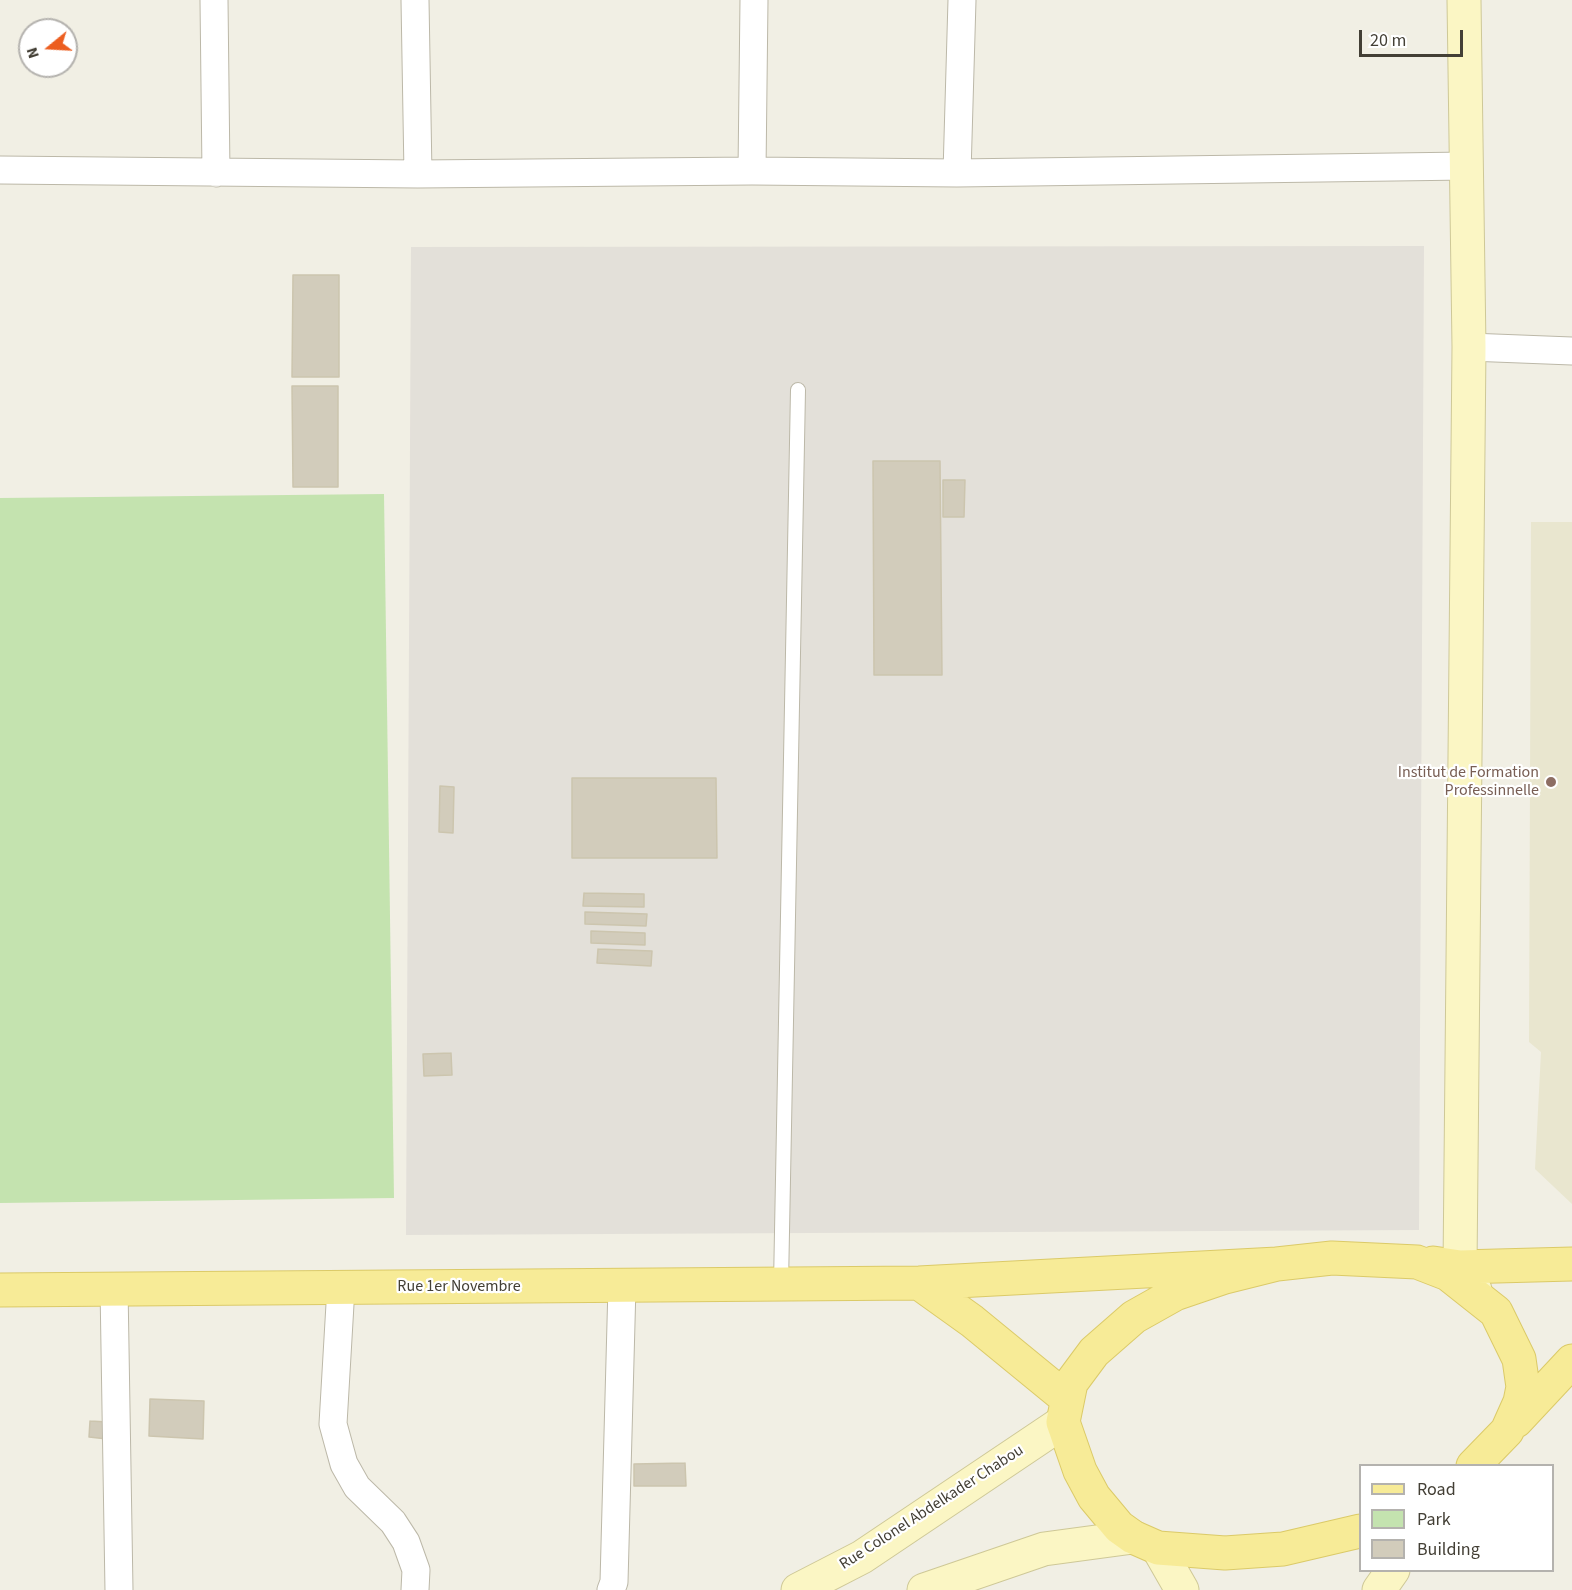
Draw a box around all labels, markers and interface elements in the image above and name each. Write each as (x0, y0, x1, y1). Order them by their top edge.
north arrow (18, 18, 78, 78)
scale bar (1362, 18, 1466, 56)
text: 20 m (1370, 28, 1406, 53)
text: N (21, 44, 45, 61)
place label: Institut de Formation Professinnelle (1398, 763, 1539, 801)
marker: Institut de Formation Professinnelle (1544, 775, 1558, 789)
street label: Rue 1er Novembre (397, 1277, 521, 1297)
street label: Rue Colonel Abdelkader Chabou (836, 1441, 1028, 1575)
legend (1359, 1464, 1554, 1572)
text: Road (1417, 1477, 1456, 1502)
text: Park (1417, 1507, 1451, 1532)
text: Building (1417, 1537, 1480, 1562)

